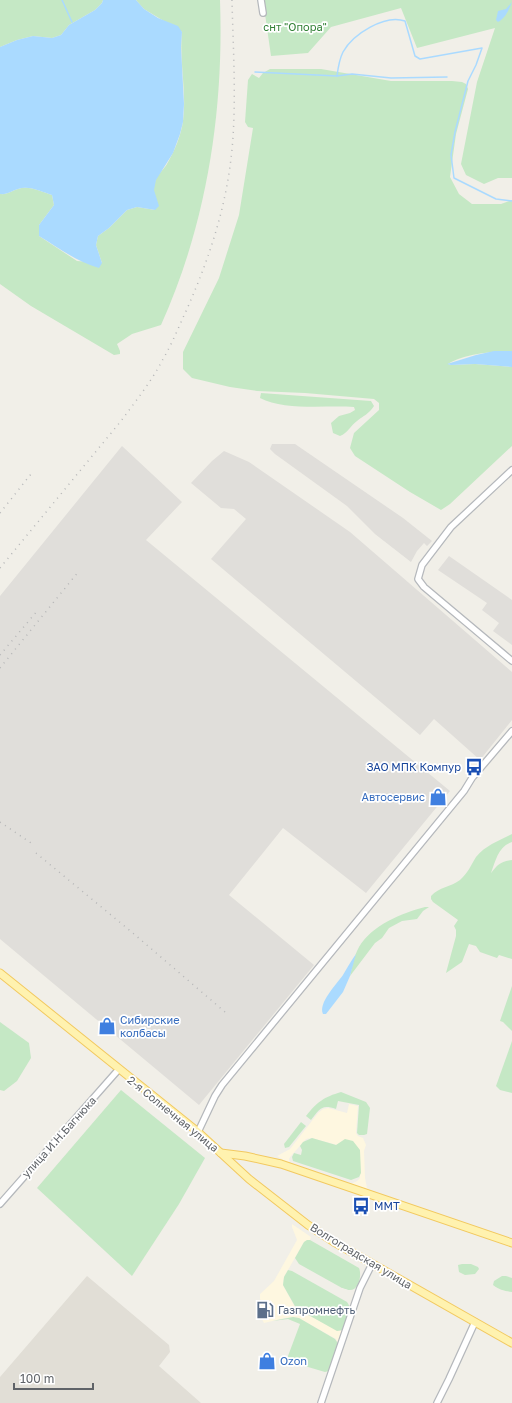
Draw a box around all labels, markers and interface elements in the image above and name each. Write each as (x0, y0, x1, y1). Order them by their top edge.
park label: снт "Опора" (263, 20, 327, 33)
bus stop icon: ЗАО МПК Компур (464, 757, 484, 777)
place label: ЗАО МПК Компур (366, 760, 461, 773)
shop icon: Автосервис (428, 787, 448, 807)
place label: Автосервис (362, 790, 425, 803)
place label: Сибирские колбасы (120, 1013, 180, 1039)
shop icon: Сибирские колбасы (97, 1016, 117, 1036)
street label: 2-я Солнечная улица (125, 1073, 221, 1154)
street label: улица И.Н.Багнюка (19, 1093, 98, 1180)
bus stop icon: ММТ (351, 1196, 371, 1216)
place label: ММТ (374, 1199, 400, 1212)
street label: Волгоградская улица (308, 1220, 414, 1291)
fuel station icon: Газпромнефть (255, 1300, 275, 1320)
place label: Газпромнефть (278, 1303, 355, 1316)
shop icon: Ozon (257, 1351, 277, 1371)
place label: Ozon (280, 1354, 307, 1367)
scale bar (14, 1365, 93, 1391)
text: 100 m (20, 1371, 54, 1386)

